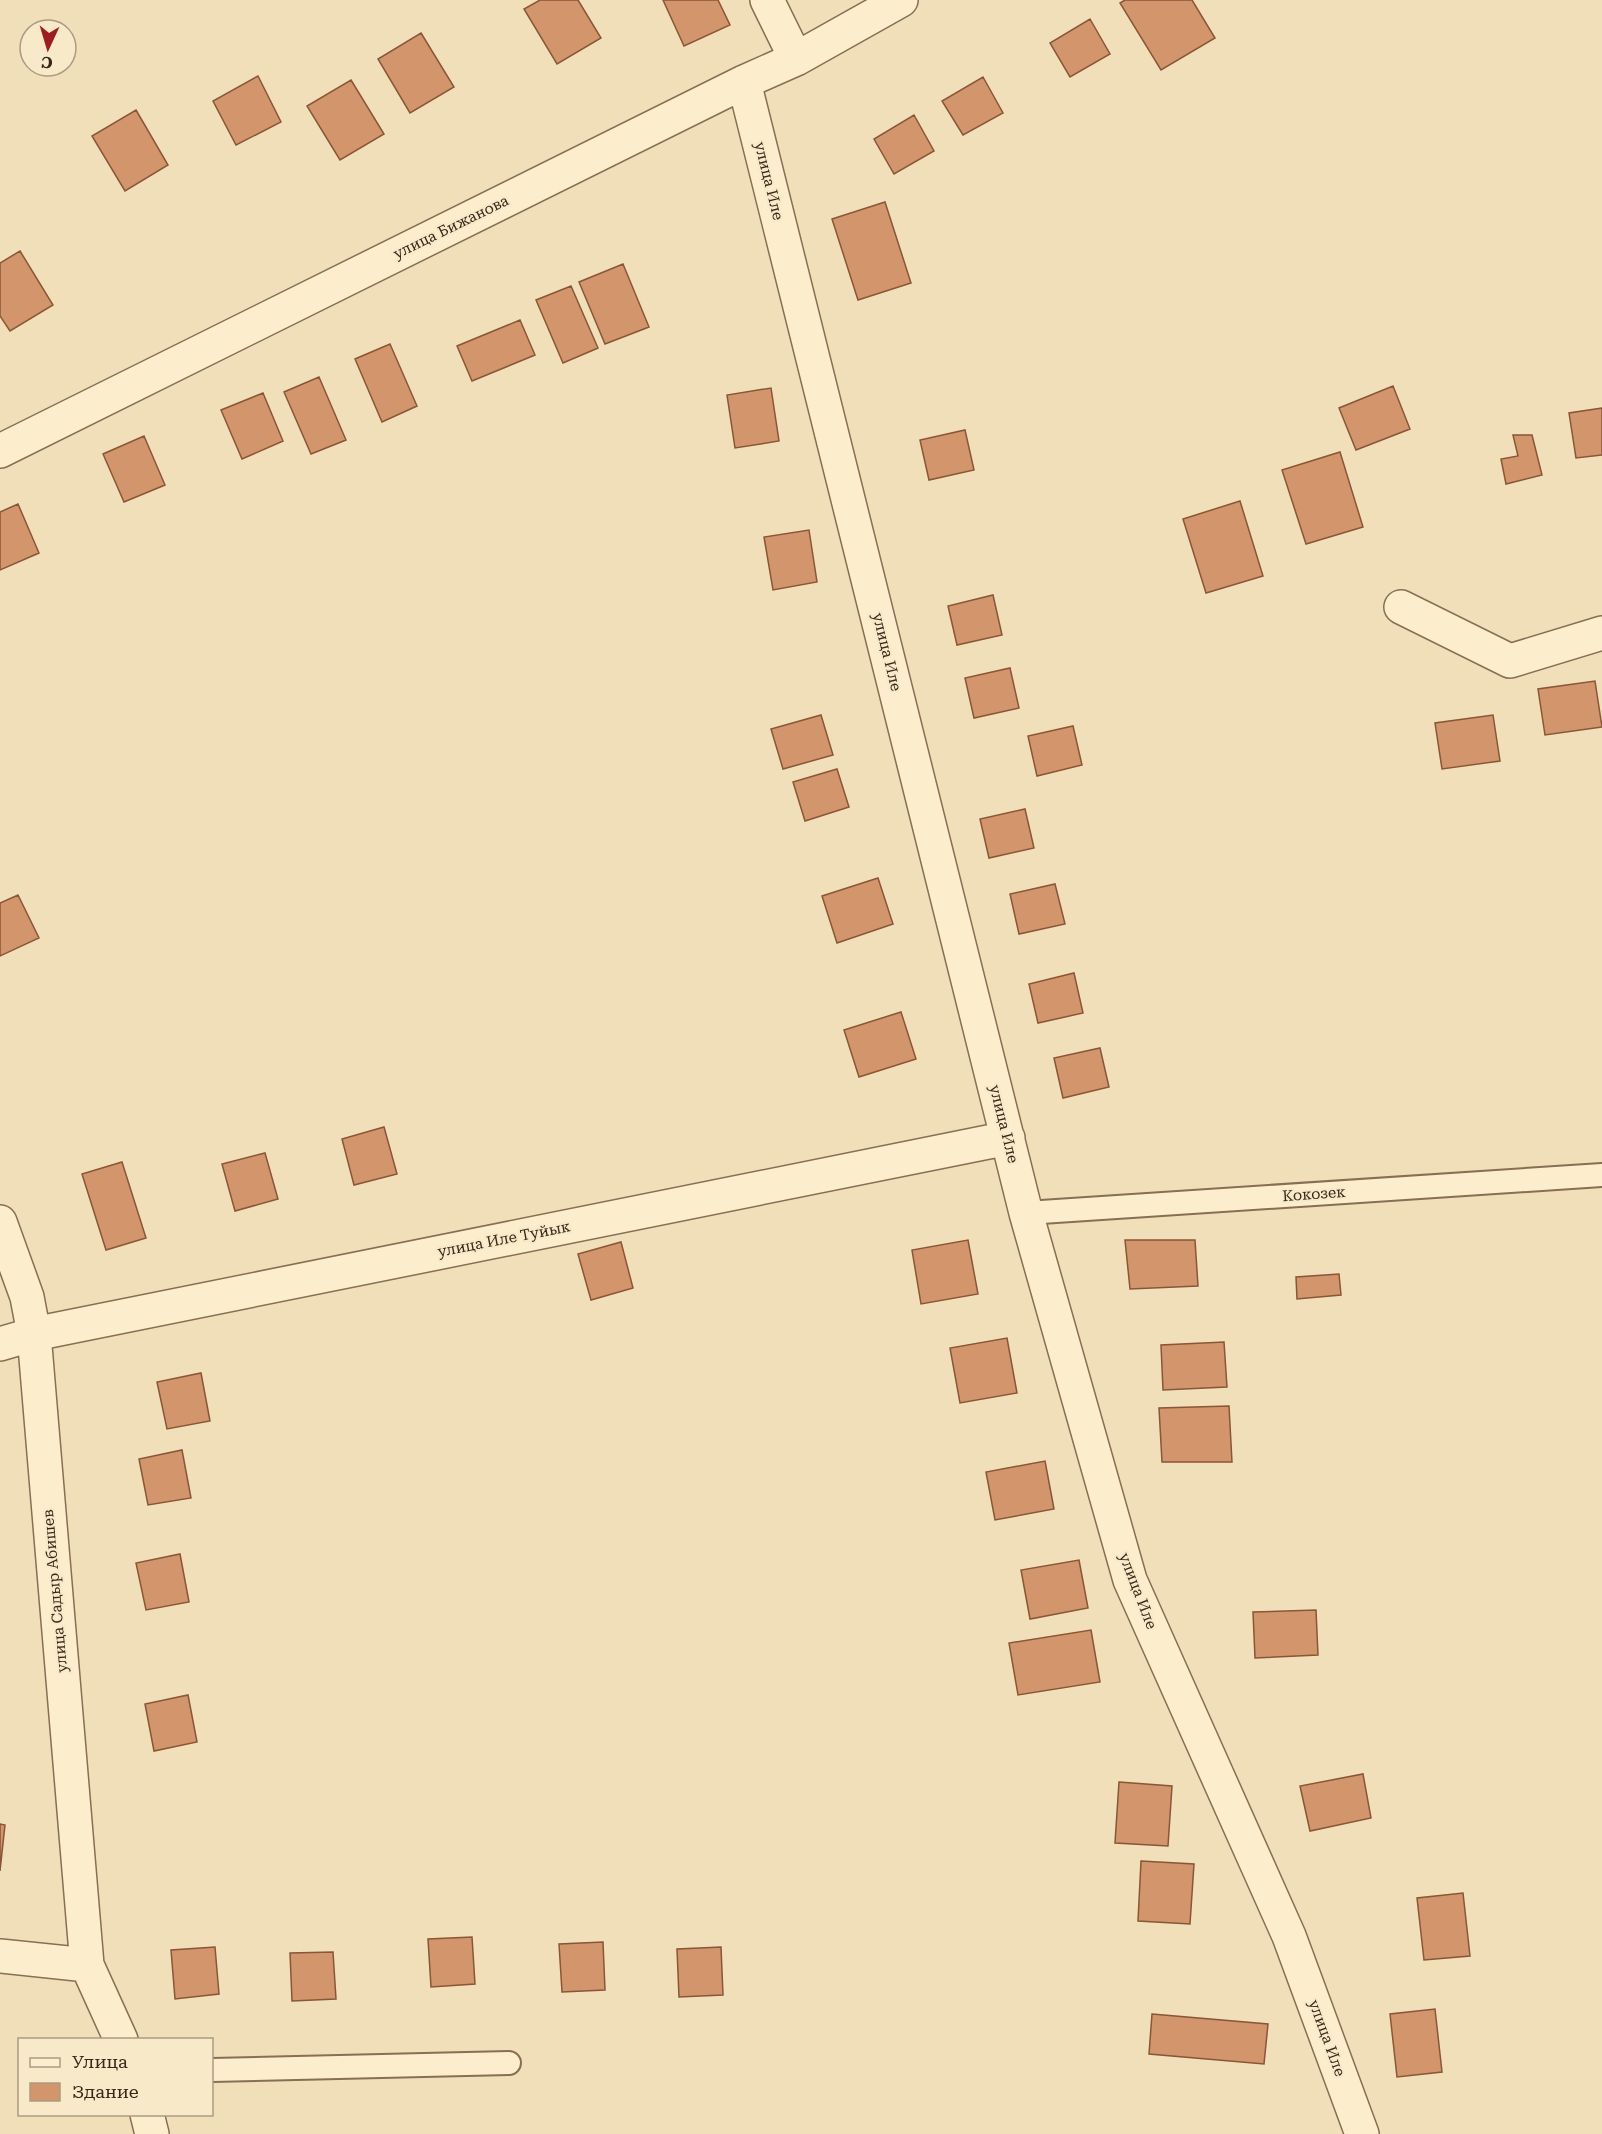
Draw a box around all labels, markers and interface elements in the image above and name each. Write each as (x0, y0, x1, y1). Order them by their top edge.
north arrow (18, 18, 78, 78)
text: С (41, 53, 53, 72)
street label: улица Иле (751, 140, 787, 222)
street label: улица Бижанова (390, 191, 512, 263)
street label: улица Иле (869, 611, 905, 693)
street label: улица Иле (986, 1083, 1022, 1165)
street label: Кокозек (1282, 1183, 1347, 1205)
street label: улица Иле Туйык (436, 1217, 572, 1261)
street label: улица Садыр Абишев (39, 1509, 71, 1673)
street label: улица Иле (1115, 1550, 1161, 1632)
street label: улица Иле (1305, 1997, 1349, 2079)
legend (18, 2038, 213, 2116)
text: Улица (72, 2051, 128, 2072)
text: Здание (72, 2081, 139, 2102)

